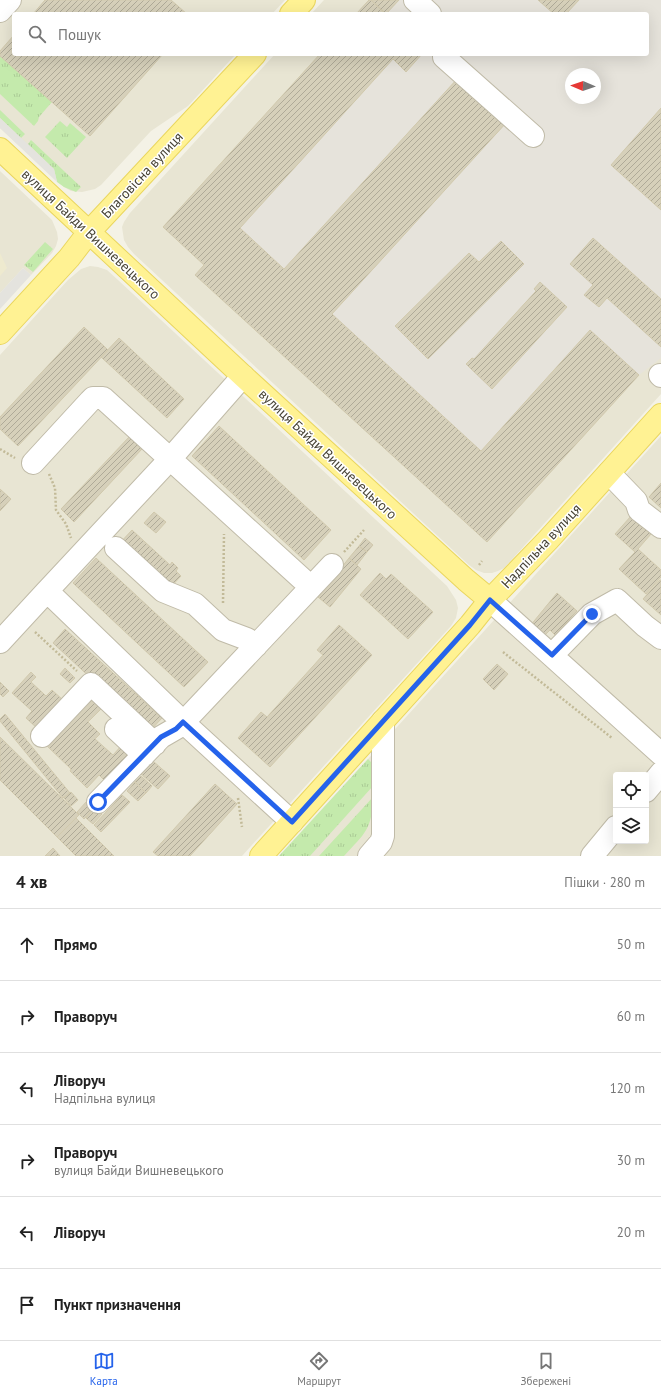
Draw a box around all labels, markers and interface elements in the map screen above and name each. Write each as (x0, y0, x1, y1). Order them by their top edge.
search box (12, 12, 649, 56)
icon: search (26, 23, 48, 45)
text: Пошук (58, 25, 101, 44)
north arrow (565, 68, 601, 104)
street label: Благовісна вулиця (97, 128, 187, 222)
street label: вулиця Байди Вишневецького (18, 165, 164, 303)
street label: вулиця Байди Вишневецького (255, 385, 401, 523)
street label: Надпільна вулиця (497, 500, 585, 592)
route end (583, 605, 601, 623)
map controls (613, 772, 649, 844)
button: locate (613, 772, 649, 808)
route start (89, 793, 107, 811)
button: layers (613, 808, 649, 844)
text: 4 хв (16, 871, 47, 893)
text: Пішки · 280 m (564, 874, 645, 891)
icon: ahead (16, 934, 38, 956)
text: Прямо (54, 935, 97, 954)
text: 50 m (617, 936, 645, 953)
icon: right (16, 1006, 38, 1028)
text: Праворуч (54, 1007, 117, 1026)
text: 60 m (617, 1008, 645, 1025)
text: Ліворуч (54, 1071, 106, 1090)
icon: left (16, 1078, 38, 1100)
text: 120 m (610, 1080, 645, 1097)
text: Надпільна вулиця (54, 1090, 155, 1107)
text: Праворуч (54, 1143, 117, 1162)
icon: right (16, 1150, 38, 1172)
text: 30 m (617, 1152, 645, 1169)
text: вулиця Байди Вишневецького (54, 1162, 224, 1179)
icon: left (16, 1222, 38, 1244)
text: Ліворуч (54, 1223, 106, 1242)
text: 20 m (617, 1224, 645, 1241)
icon: arrive (16, 1294, 38, 1316)
text: Пункт призначення (54, 1295, 181, 1314)
tab: Карта (90, 1350, 118, 1388)
tab: Маршрут (297, 1350, 341, 1388)
tab: Збережені (521, 1350, 571, 1388)

